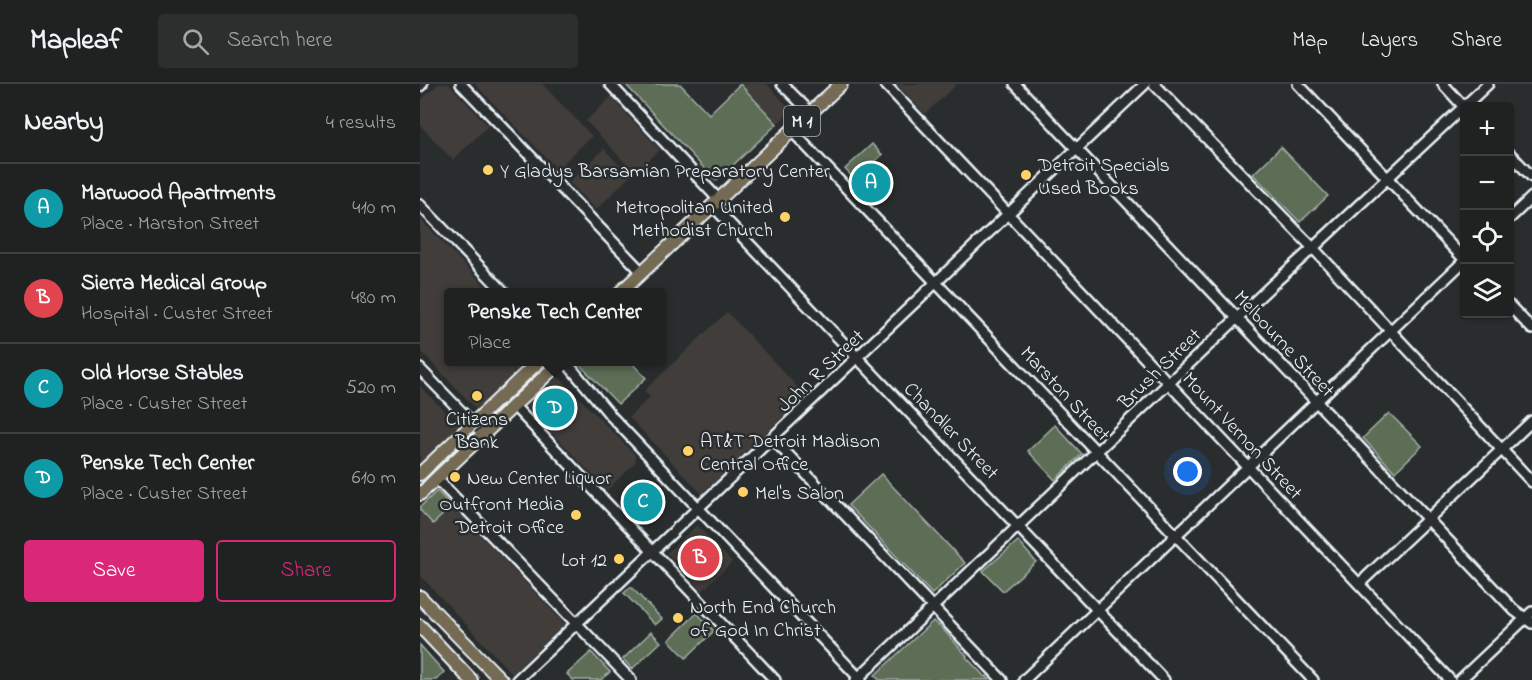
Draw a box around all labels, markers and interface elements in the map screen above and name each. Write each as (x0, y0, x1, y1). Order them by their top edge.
search box (158, 14, 578, 68)
text: Mapleaf (30, 21, 122, 62)
icon: search (179, 25, 212, 58)
text: Search here (227, 25, 332, 57)
text: Map (1292, 26, 1328, 56)
text: Layers (1361, 26, 1418, 56)
text: Share (1451, 26, 1502, 56)
map controls (1460, 102, 1514, 318)
button: + (1460, 102, 1514, 156)
text: Nearby (24, 104, 103, 142)
road number: M 1 (784, 106, 820, 136)
text: 4 results (326, 109, 396, 138)
place label: Detroit Specials Used Books (1037, 152, 1170, 204)
button: − (1460, 156, 1514, 210)
place label: Y Gladys Barsamian Preparatory Center (500, 158, 831, 187)
pin: A (852, 160, 890, 206)
marker: Y Gladys Barsamian Preparatory Center (481, 163, 495, 177)
marker: Detroit Specials Used Books (1019, 168, 1033, 182)
text: Marwood Apartments (81, 178, 276, 210)
text: A (37, 194, 50, 223)
text: 410 m (352, 194, 396, 223)
place label: Metropolitan United Methodist Church (616, 194, 773, 246)
text: Place · Marston Street (81, 210, 259, 239)
marker: Metropolitan United Methodist Church (778, 210, 792, 224)
button: locate (1460, 210, 1514, 264)
button: layers (1460, 264, 1514, 318)
text: Sierra Medical Group (81, 268, 267, 300)
text: B (37, 284, 50, 313)
text: 480 m (351, 284, 396, 313)
street label: Melbourne Street (1226, 285, 1341, 405)
popup (444, 288, 666, 366)
text: Penske Tech Center (468, 297, 642, 329)
text: Hospital · Custer Street (81, 300, 273, 329)
street label: Brush Street (1112, 322, 1209, 418)
street label: John R Street (771, 323, 872, 420)
text: Place (468, 329, 511, 358)
street label: Marston Street (1012, 340, 1116, 449)
text: Old Horse Stables (81, 358, 244, 390)
street label: Mount Vernon Street (1174, 366, 1308, 507)
text: C (38, 374, 49, 403)
text: 520 m (345, 374, 396, 403)
street label: Chandler Street (896, 376, 1005, 487)
pin: D (536, 386, 574, 430)
marker: Citizens Bank (470, 389, 484, 403)
text: Place · Custer Street (81, 390, 247, 419)
place label: Citizens Bank (446, 406, 508, 458)
place label: AT&T Detroit Madison Central Office (700, 428, 880, 480)
marker: AT&T Detroit Madison Central Office (681, 444, 695, 458)
text: Penske Tech Center (81, 448, 254, 480)
your location (1173, 457, 1202, 486)
text: D (36, 464, 51, 493)
text: 610 m (352, 464, 396, 493)
place label: New Center Liquor (467, 465, 612, 494)
marker: New Center Liquor (448, 470, 462, 484)
text: Place · Custer Street (81, 480, 247, 509)
pin: C (624, 480, 662, 524)
place label: Mel's Salon (755, 480, 844, 509)
marker: Mel's Salon (736, 485, 750, 499)
place label: Outfront Media Detroit Office (439, 491, 564, 543)
marker: Outfront Media Detroit Office (569, 508, 583, 522)
pin: B (680, 536, 720, 580)
button: Save (24, 540, 204, 602)
button: Share (216, 540, 396, 602)
place label: Lot 12 (561, 547, 607, 576)
marker: Lot 12 (612, 552, 626, 566)
place label: North End Church of God In Christ (690, 594, 836, 646)
marker: North End Church of God In Christ (671, 611, 685, 625)

